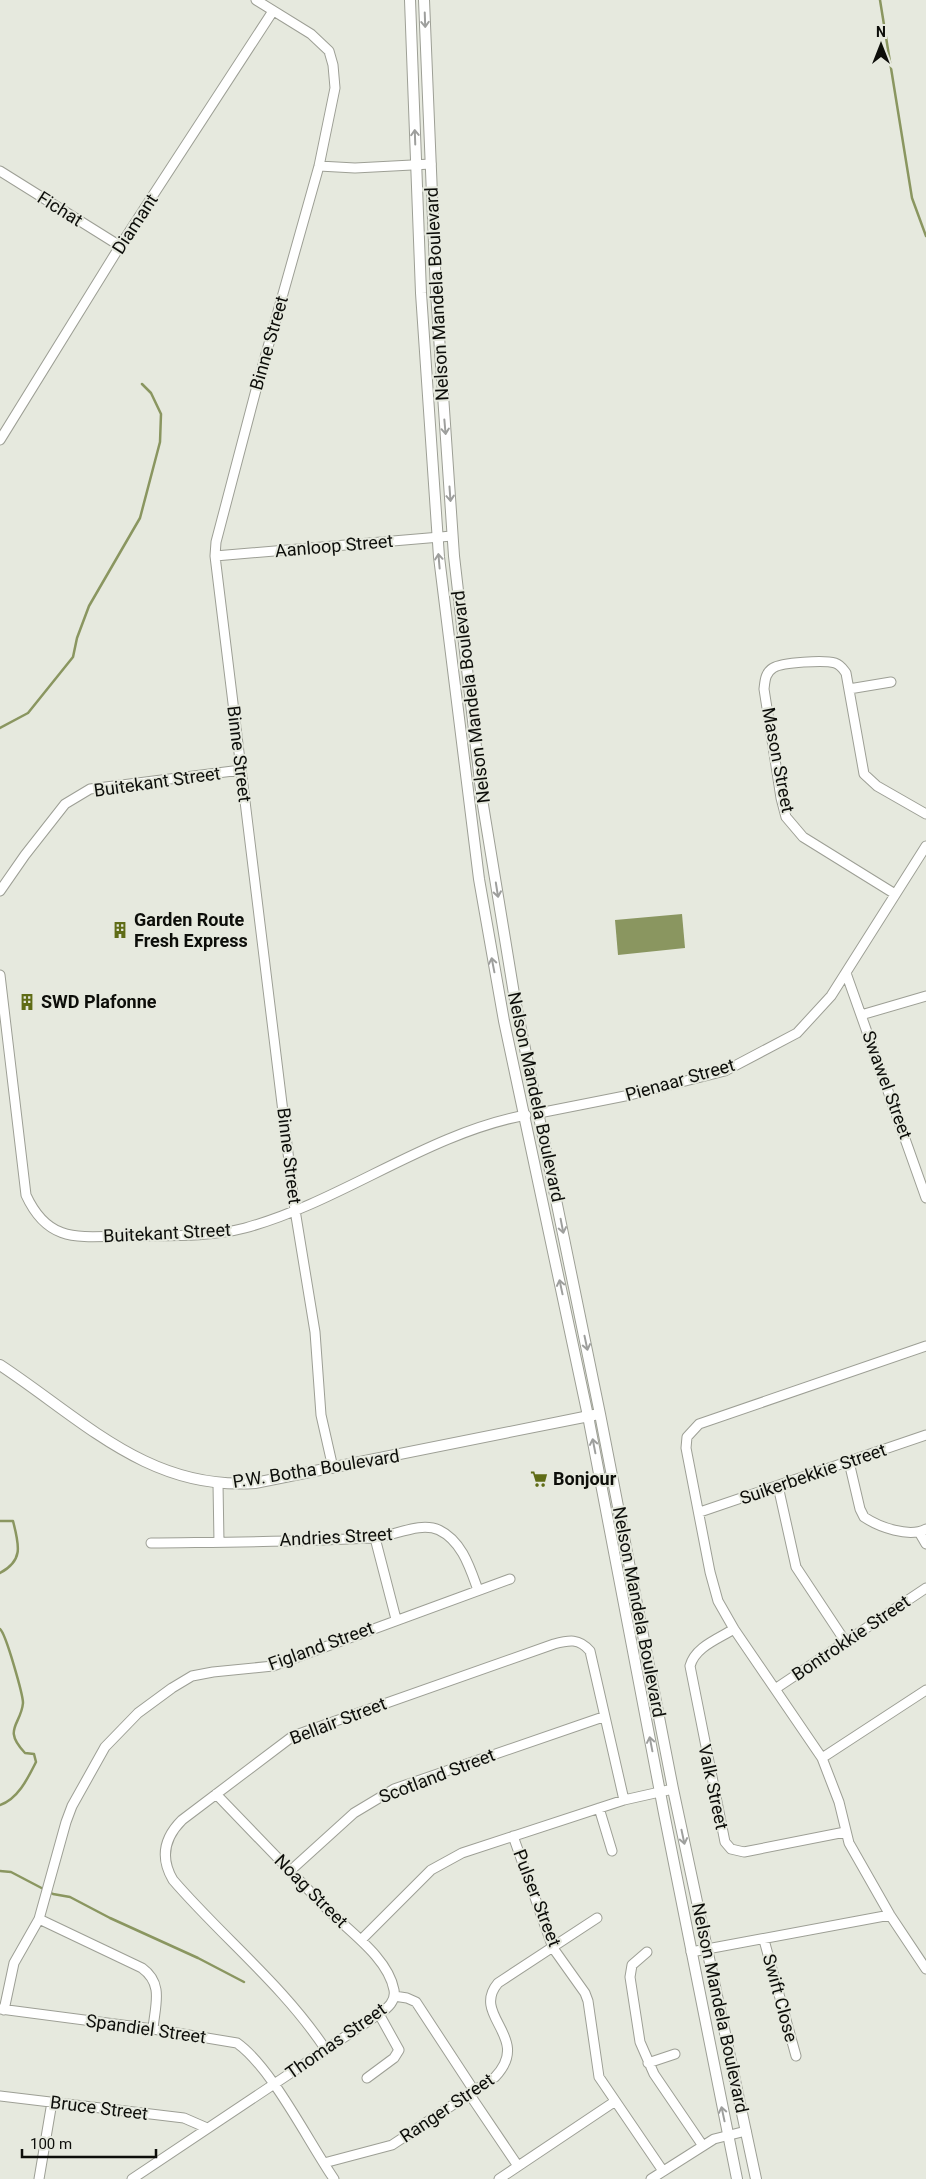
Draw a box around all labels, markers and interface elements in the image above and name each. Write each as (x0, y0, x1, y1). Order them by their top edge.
one-way arrow (420, 12, 430, 28)
north arrow (856, 20, 906, 70)
text: N (876, 24, 886, 40)
one-way arrow (410, 129, 419, 145)
street label: Fichat (34, 187, 87, 231)
street label: Nelson Mandela Boulevard (420, 187, 453, 402)
street label: Diamant (107, 190, 162, 258)
street label: Binne Street (245, 293, 292, 392)
one-way arrow (440, 419, 449, 435)
one-way arrow (445, 485, 454, 501)
street label: Aanloop Street (274, 530, 394, 561)
one-way arrow (435, 554, 444, 570)
street label: Nelson Mandela Boulevard (447, 589, 494, 805)
street label: Binne Street (223, 705, 256, 803)
street label: Mason Street (758, 705, 799, 815)
street label: Buitekant Street (92, 762, 222, 801)
one-way arrow (492, 882, 502, 898)
place label: Garden Route Fresh Express (134, 909, 248, 951)
building icon: Garden Route Fresh Express (110, 920, 130, 940)
one-way arrow (488, 958, 498, 974)
street label: Nelson Mandela Boulevard (504, 990, 569, 1204)
place label: SWD Plafonne (41, 991, 157, 1012)
building icon: SWD Plafonne (17, 992, 37, 1012)
street label: Swawel Street (858, 1028, 917, 1142)
street label: Pienaar Street (623, 1054, 737, 1105)
street label: Binne Street (273, 1107, 306, 1205)
one-way arrow (558, 1217, 567, 1233)
street label: Buitekant Street (103, 1219, 231, 1246)
one-way arrow (556, 1280, 565, 1296)
one-way arrow (582, 1335, 591, 1351)
one-way arrow (589, 1439, 599, 1455)
street label: Suikerbekkie Street (737, 1439, 889, 1508)
street label: P.W. Botha Boulevard (231, 1445, 401, 1492)
place label: Bonjour (553, 1468, 617, 1489)
supermarket icon: Bonjour (529, 1469, 549, 1489)
street label: Nelson Mandela Boulevard (609, 1505, 670, 1719)
street label: Andries Street (279, 1523, 393, 1550)
street label: Bontrokkie Street (788, 1590, 914, 1685)
street label: Figland Street (265, 1617, 377, 1674)
street label: Bellair Street (287, 1692, 389, 1749)
one-way arrow (645, 1736, 655, 1752)
street label: Valk Street (694, 1742, 733, 1831)
street label: Scotland Street (376, 1744, 498, 1807)
one-way arrow (679, 1828, 688, 1844)
street label: Pulser Street (509, 1846, 566, 1950)
street label: Noag Street (270, 1850, 352, 1932)
street label: Nelson Mandela Boulevard (688, 1901, 753, 2115)
street label: Swift Close (759, 1951, 802, 2044)
street label: Thomas Street (281, 1998, 390, 2083)
street label: Spandiel Street (85, 2010, 208, 2047)
street label: Ranger Street (396, 2068, 498, 2147)
street label: Bruce Street (49, 2091, 149, 2124)
one-way arrow (718, 2107, 727, 2123)
scale bar (22, 2126, 156, 2158)
text: 100 m (30, 2135, 72, 2153)

